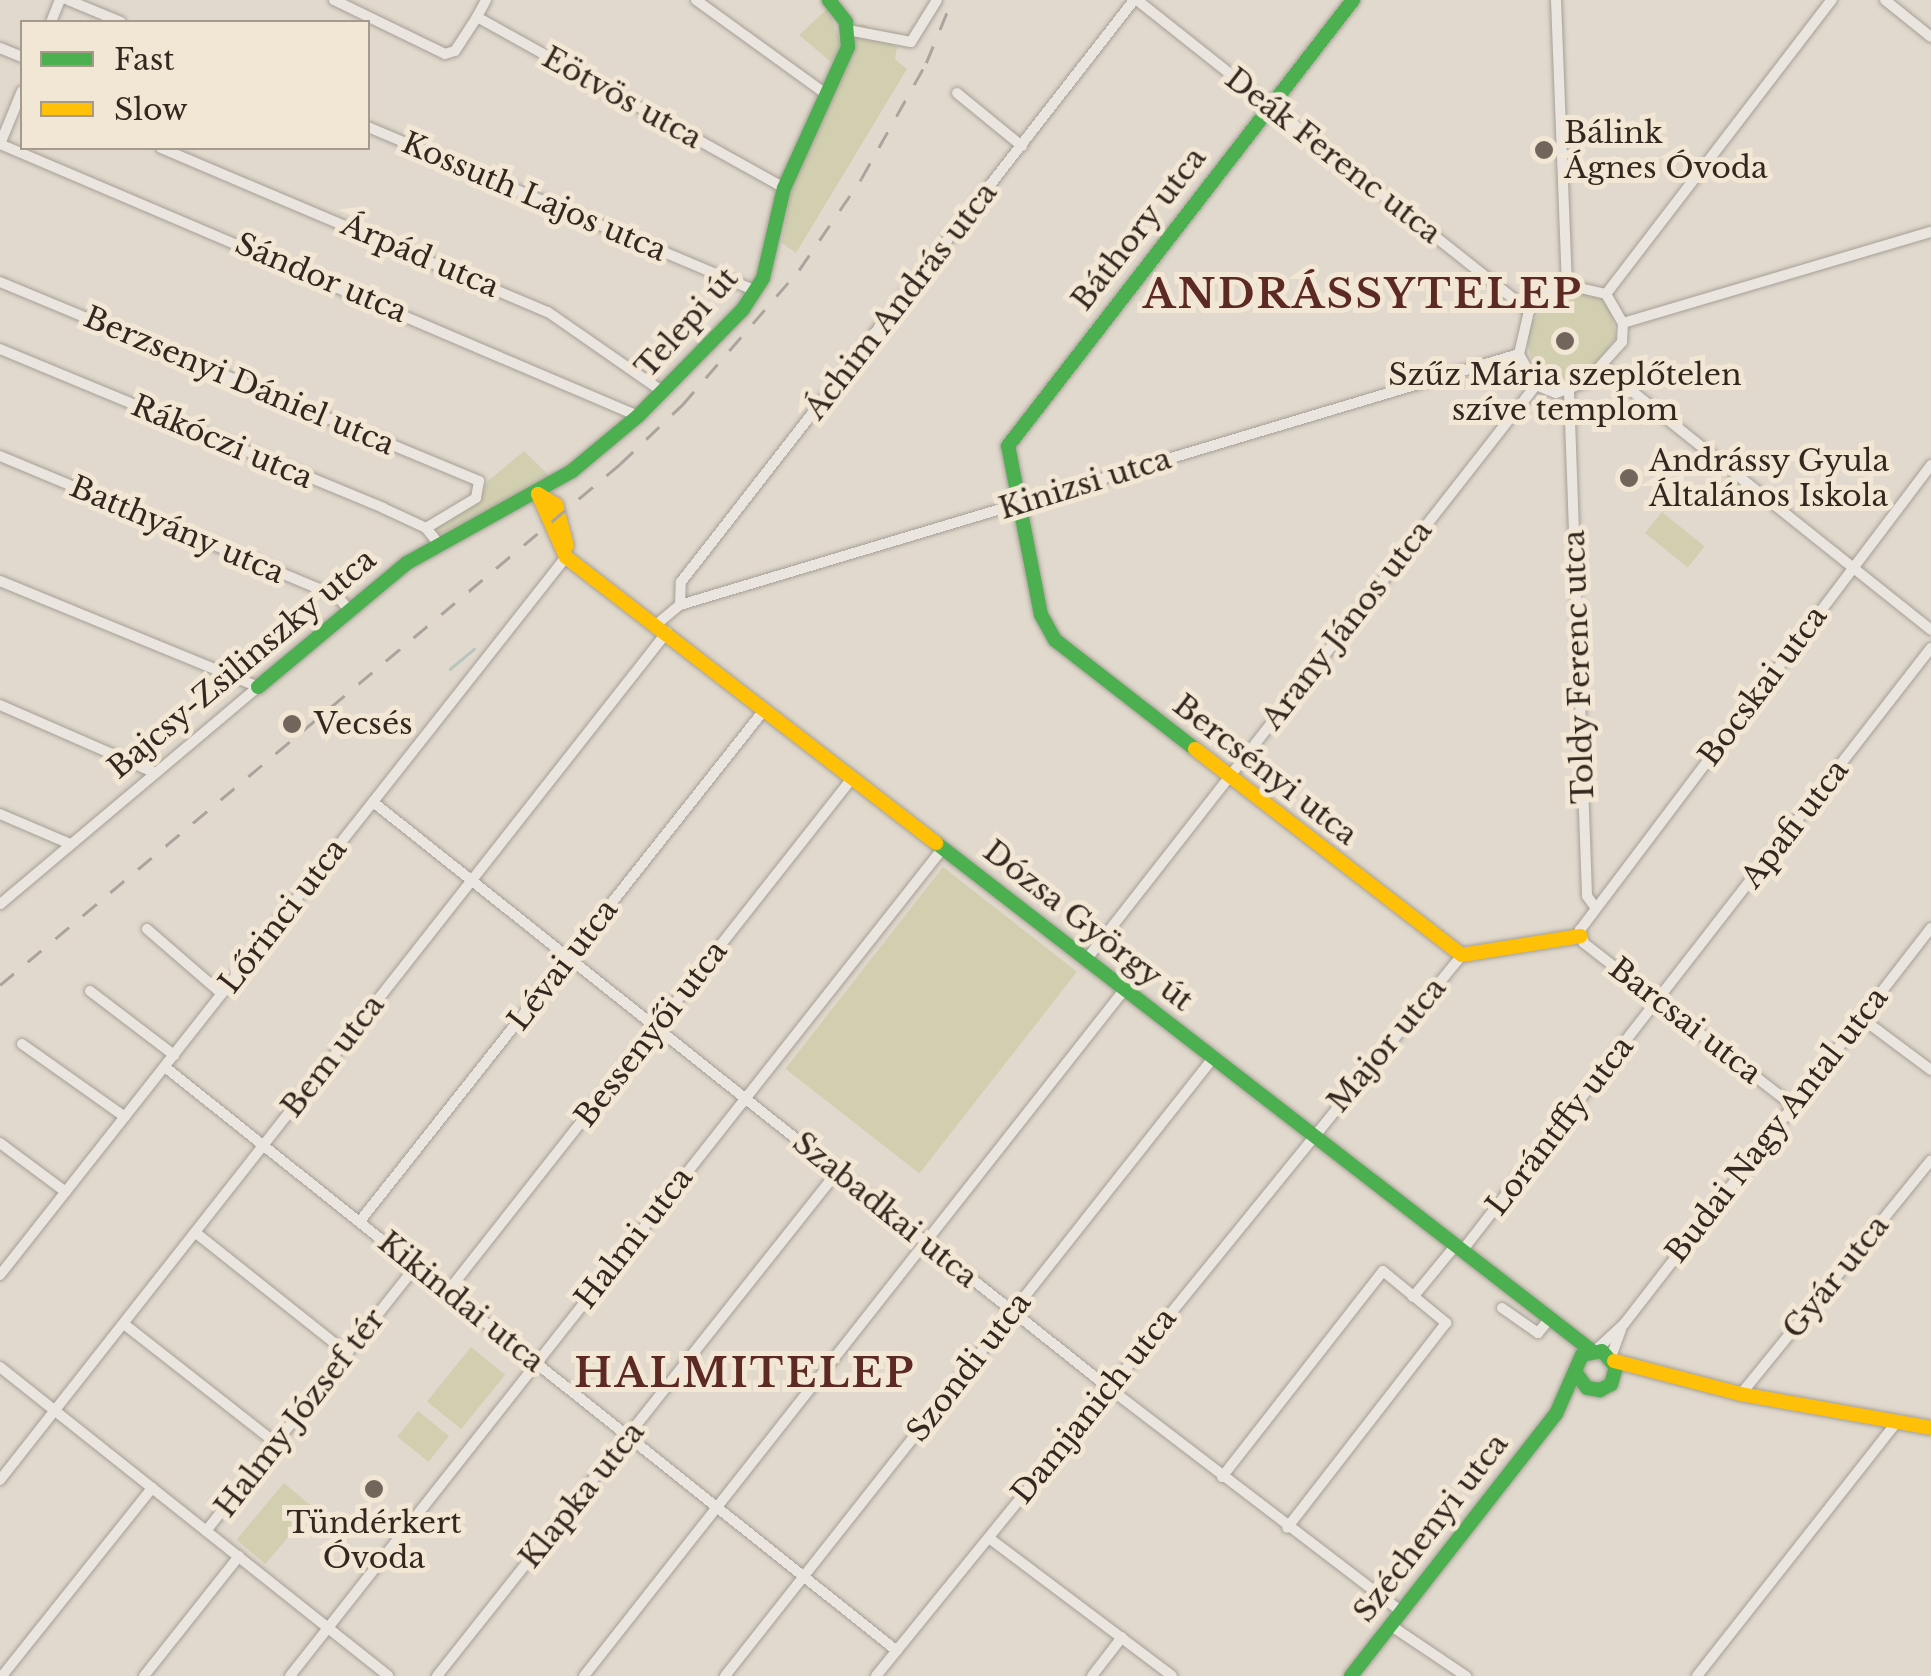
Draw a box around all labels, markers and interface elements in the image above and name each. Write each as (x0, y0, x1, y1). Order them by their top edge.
legend (20, 20, 370, 150)
street label: Eötvös utca (536, 40, 708, 156)
text: Fast (114, 41, 175, 78)
street label: Deák Ferenc utca (1218, 61, 1448, 251)
text: Slow (114, 91, 188, 128)
place label: Bálink Ágnes Óvoda (1564, 115, 1768, 186)
street label: Kossuth Lajos utca (396, 125, 672, 269)
marker: Bálink Ágnes Óvoda (1533, 139, 1555, 161)
street label: Báthory utca (1064, 140, 1214, 318)
street label: Áchim András utca (797, 175, 1005, 427)
street label: Árpád utca (336, 207, 504, 305)
street label: Sándor utca (229, 226, 413, 330)
street label: Telepi út (628, 261, 746, 385)
district label: ANDRÁSSYTELEP (1143, 270, 1583, 318)
street label: Berzsenyi Dániel utca (78, 299, 400, 463)
marker: Szűz Mária szeplőtelen szíve templom (1554, 330, 1576, 352)
place label: Szűz Mária szeplőtelen szíve templom (1388, 357, 1742, 428)
street label: Rákóczi utca (126, 388, 318, 496)
street label: Kinizsi utca (995, 441, 1175, 527)
place label: Andrássy Gyula Általános Iskola (1649, 443, 1890, 514)
marker: Andrássy Gyula Általános Iskola (1618, 467, 1640, 489)
street label: Batthyány utca (64, 469, 290, 591)
street label: Arany János utca (1254, 513, 1440, 737)
street label: Toldy Ferenc utca (1556, 529, 1602, 805)
street label: Bajcsy-Zsilinszky utca (101, 541, 383, 787)
street label: Bocskai utca (1691, 599, 1835, 773)
street label: Bercsényi utca (1166, 687, 1364, 853)
place label: Vecsés (314, 706, 413, 742)
marker: Vecsés (279, 711, 305, 737)
street label: Apafi utca (1734, 753, 1856, 895)
street label: Lőrinci utca (212, 832, 354, 1000)
street label: Dózsa György út (976, 833, 1200, 1019)
street label: Lévai utca (501, 892, 625, 1038)
street label: Bessenyői utca (567, 934, 735, 1134)
street label: Barcsai utca (1602, 951, 1768, 1091)
street label: Major utca (1320, 970, 1454, 1120)
street label: Budai Nagy Antal utca (1658, 979, 1896, 1271)
street label: Bem utca (274, 988, 392, 1124)
street label: Lorántffy utca (1479, 1029, 1641, 1223)
street label: Szabadkai utca (785, 1125, 985, 1295)
street label: Halmi utca (568, 1160, 700, 1316)
street label: Gyár utca (1775, 1208, 1897, 1346)
street label: Kikindai utca (371, 1224, 551, 1380)
street label: Szondi utca (900, 1285, 1038, 1449)
street label: Halmy József tér (207, 1301, 393, 1525)
street label: Damjanich utca (1004, 1301, 1184, 1511)
district label: HALMITELEP (574, 1349, 916, 1397)
street label: Klapka utca (512, 1415, 652, 1575)
street label: Széchenyi utca (1346, 1427, 1516, 1629)
marker: Tündérkert Óvoda (363, 1478, 385, 1500)
place label: Tündérkert Óvoda (286, 1505, 462, 1576)

